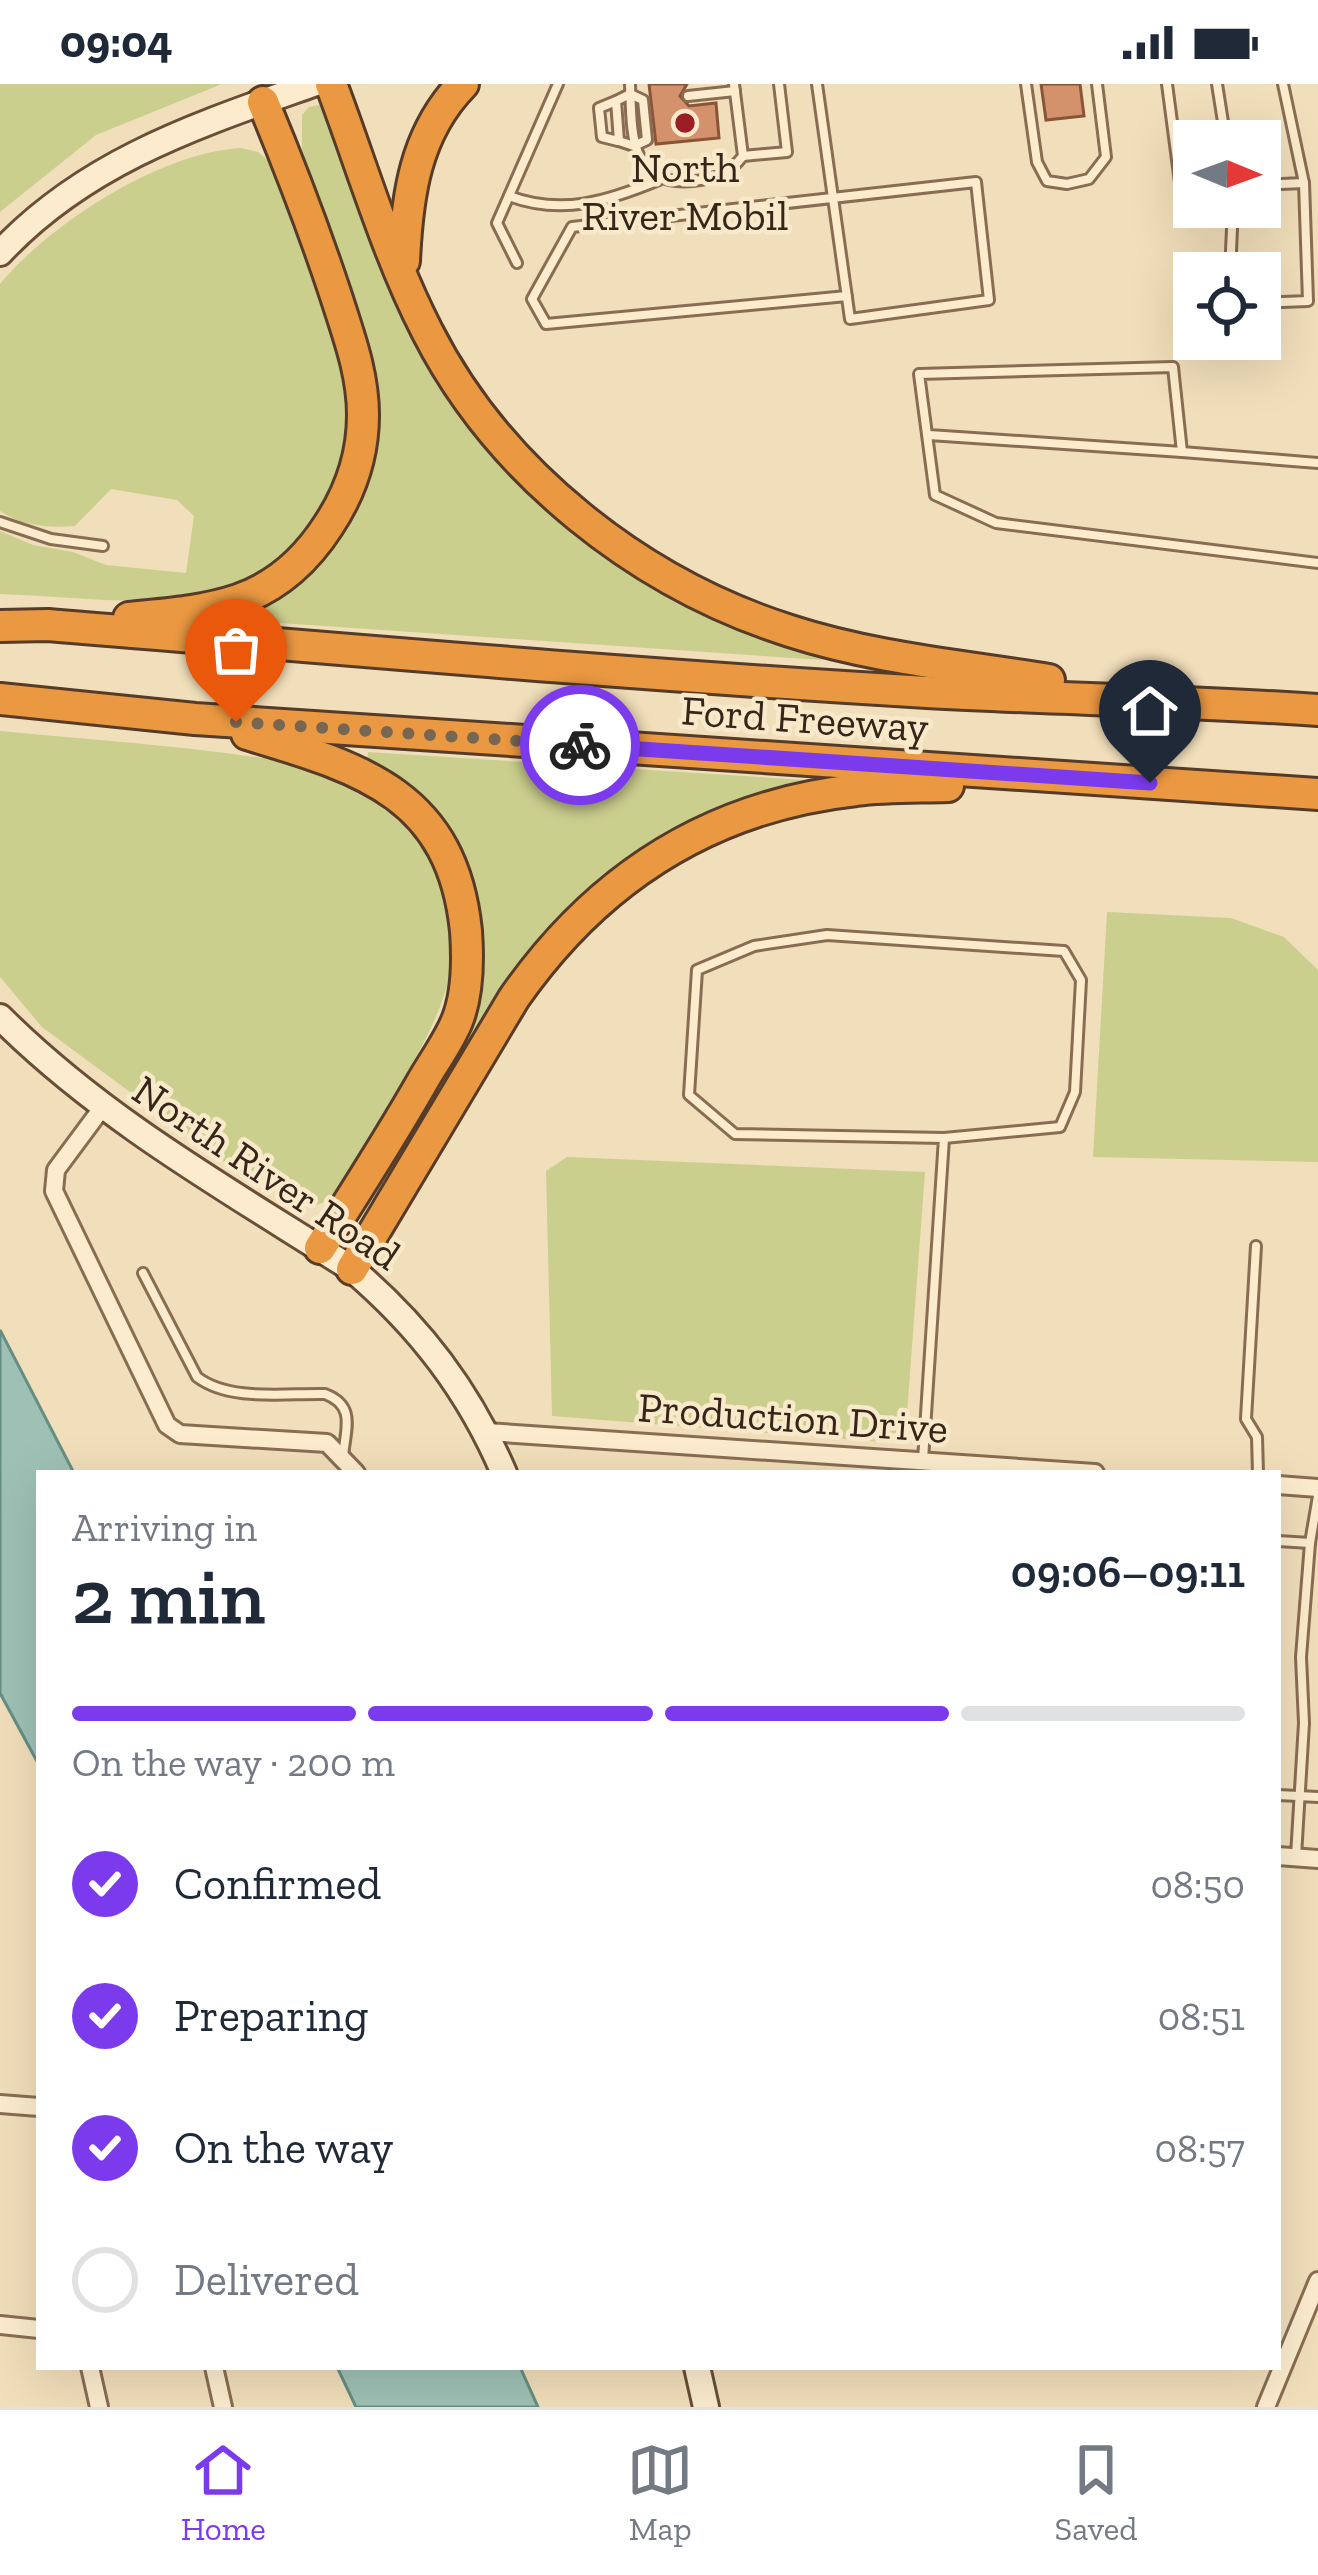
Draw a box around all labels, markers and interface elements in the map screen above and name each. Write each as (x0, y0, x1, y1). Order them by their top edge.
text: 09:04 (60, 15, 173, 69)
marker: North River Mobil (672, 110, 698, 136)
north arrow (1173, 120, 1281, 228)
map controls (1173, 120, 1281, 360)
place label: North River Mobil (581, 142, 789, 241)
button: locate (1173, 252, 1281, 360)
pin (185, 599, 287, 722)
icon: bag (203, 617, 269, 683)
pin (1099, 660, 1201, 783)
icon: home (1117, 678, 1183, 744)
street label: Ford Freeway (680, 684, 931, 753)
courier (520, 685, 640, 805)
icon: bike (547, 712, 613, 778)
street label: North River Road (123, 1064, 410, 1281)
street label: Production Drive (636, 1381, 950, 1454)
text: Arriving in (72, 1504, 257, 1551)
text: 09:06–09:11 (1011, 1545, 1245, 1599)
text: 2 min (72, 1549, 265, 1643)
text: On the way · 200 m (72, 1739, 395, 1786)
icon: check (72, 1851, 138, 1917)
text: Confirmed (174, 1857, 381, 1911)
text: 08:50 (1150, 1861, 1245, 1908)
icon: check (72, 1983, 138, 2049)
text: Preparing (174, 1989, 368, 2043)
text: 08:51 (1158, 1993, 1245, 2040)
icon: check (72, 2115, 138, 2181)
text: On the way (174, 2121, 393, 2175)
text: 08:57 (1154, 2125, 1245, 2172)
text: Delivered (174, 2253, 359, 2307)
tab: Home (181, 2437, 266, 2548)
tab: Map (627, 2437, 693, 2548)
tab: Saved (1055, 2437, 1137, 2548)

